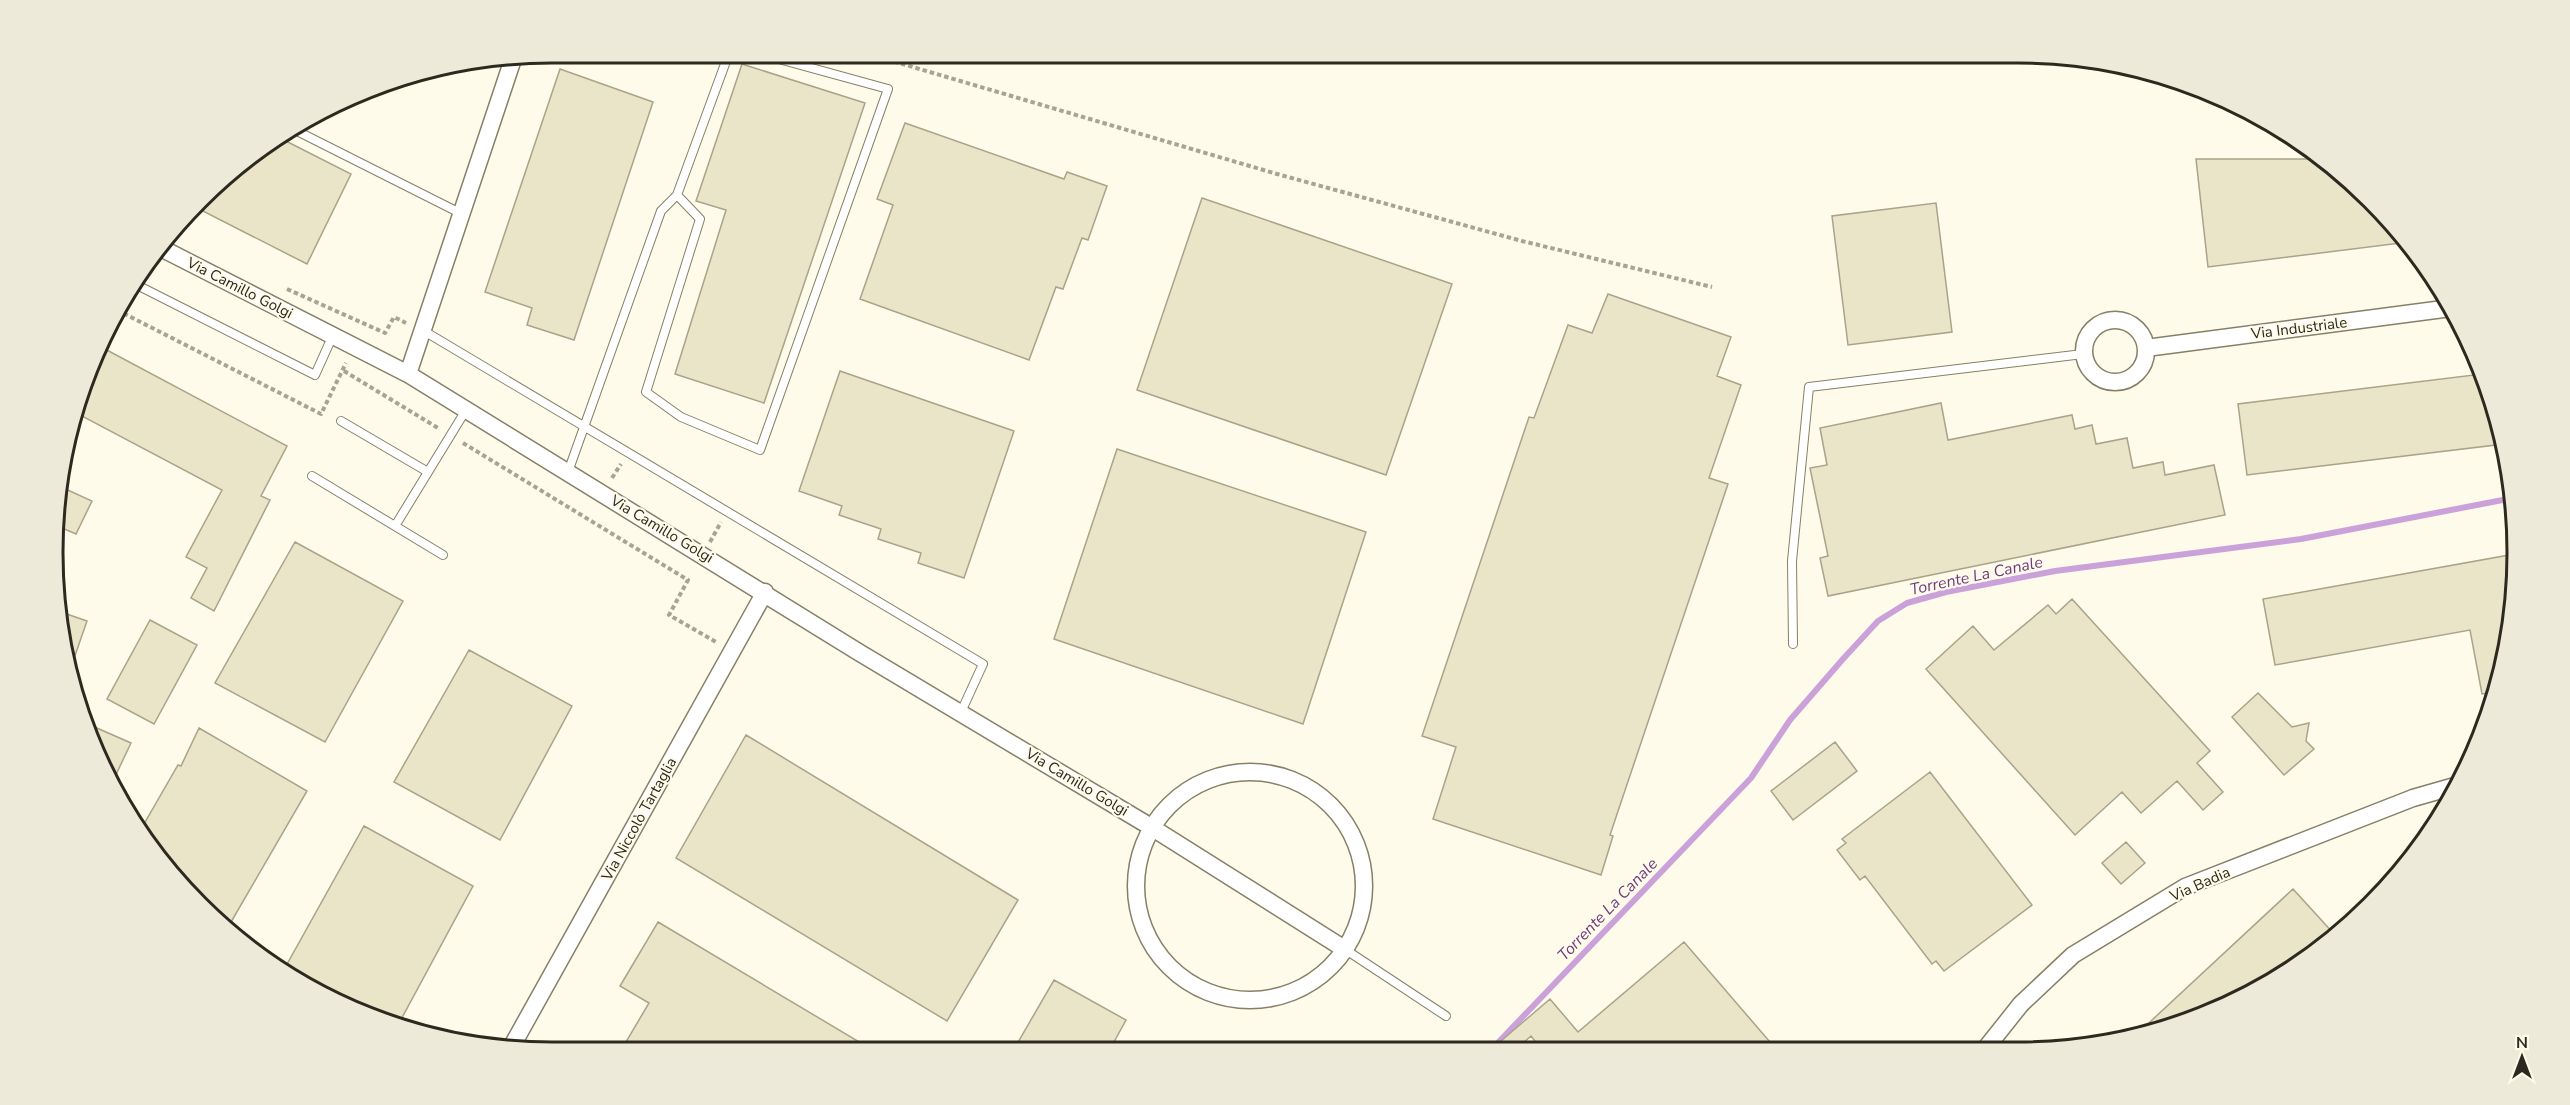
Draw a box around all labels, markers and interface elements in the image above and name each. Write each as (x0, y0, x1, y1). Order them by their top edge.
street label: Via Camillo Golgi (183, 252, 296, 323)
street label: Via Industriale (2249, 312, 2348, 344)
street label: Via Camillo Golgi (606, 490, 717, 568)
water label: Torrente La Canale (1908, 551, 2045, 601)
street label: Via Camillo Golgi (1021, 743, 1132, 821)
street label: Via Niccolò Tartaglia (596, 754, 681, 885)
water label: Torrente La Canale (1553, 853, 1663, 966)
street label: Via Badia (2166, 862, 2233, 907)
north arrow (2492, 1027, 2552, 1087)
text: N (2516, 1032, 2528, 1054)

